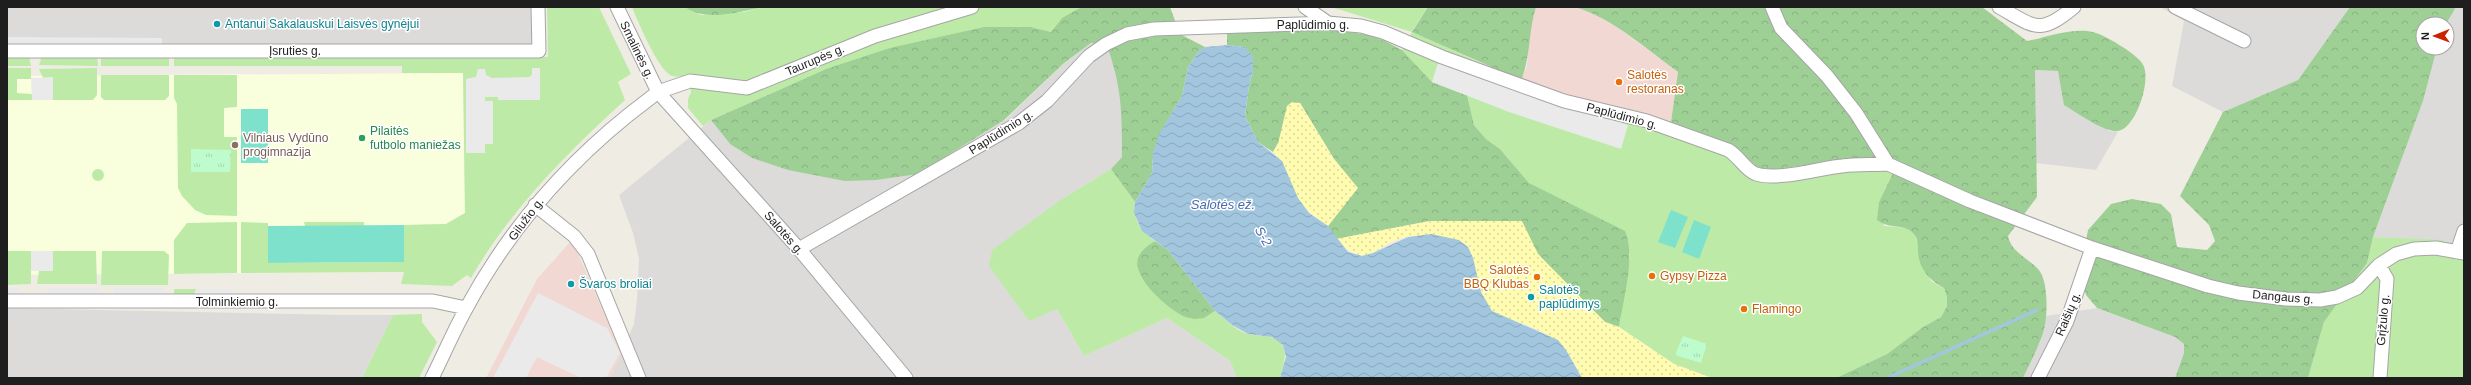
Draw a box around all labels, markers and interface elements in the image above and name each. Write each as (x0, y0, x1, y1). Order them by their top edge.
north arrow (2415, 16, 2455, 56)
place label: Antanui Sakalauskui Laisvės gynėjui (225, 17, 419, 31)
street label: Paplūdimio g. (1277, 18, 1349, 32)
marker: Antanui Sakalauskui Laisvės gynėjui (212, 19, 222, 29)
street label: Smalinės g. (617, 19, 657, 81)
text: N (2419, 32, 2431, 40)
street label: Taurupės g. (783, 41, 847, 79)
street label: Įsruties g. (269, 44, 321, 58)
place label: Salotės restoranas (1627, 68, 1684, 96)
marker: Salotės restoranas (1614, 77, 1624, 87)
street label: Paplūdimio g. (1585, 100, 1659, 132)
street label: Paplūdimio g. (966, 107, 1036, 157)
place label: Pilaitės futbolo maniežas (370, 124, 461, 152)
place label: Vilniaus Vydūno progimnazija (243, 131, 329, 159)
marker: Pilaitės futbolo maniežas (357, 133, 367, 143)
marker: Vilniaus Vydūno progimnazija (230, 140, 240, 150)
street label: Gilužio g. (505, 195, 547, 243)
water label: Salotės ež. (1191, 197, 1255, 212)
street label: Salotės g. (761, 208, 807, 258)
water label: S-2 (1252, 224, 1276, 249)
place label: Salotės BBQ Klubas (1464, 263, 1529, 291)
place label: Gypsy Pizza (1660, 269, 1727, 283)
marker: Gypsy Pizza (1647, 271, 1657, 281)
marker: Salotės BBQ Klubas (1532, 272, 1542, 282)
place label: Švaros broliai (579, 276, 652, 291)
marker: Švaros broliai (566, 279, 576, 289)
place label: Salotės paplūdimys (1539, 283, 1600, 311)
street label: Dangaus g. (2252, 287, 2314, 307)
street label: Raišių g. (2052, 290, 2084, 338)
marker: Salotės paplūdimys (1526, 292, 1536, 302)
street label: Grįžulo g. (2374, 294, 2392, 346)
street label: Tolminkiemio g. (196, 295, 278, 309)
place label: Flamingo (1752, 302, 1802, 316)
marker: Flamingo (1739, 304, 1749, 314)

